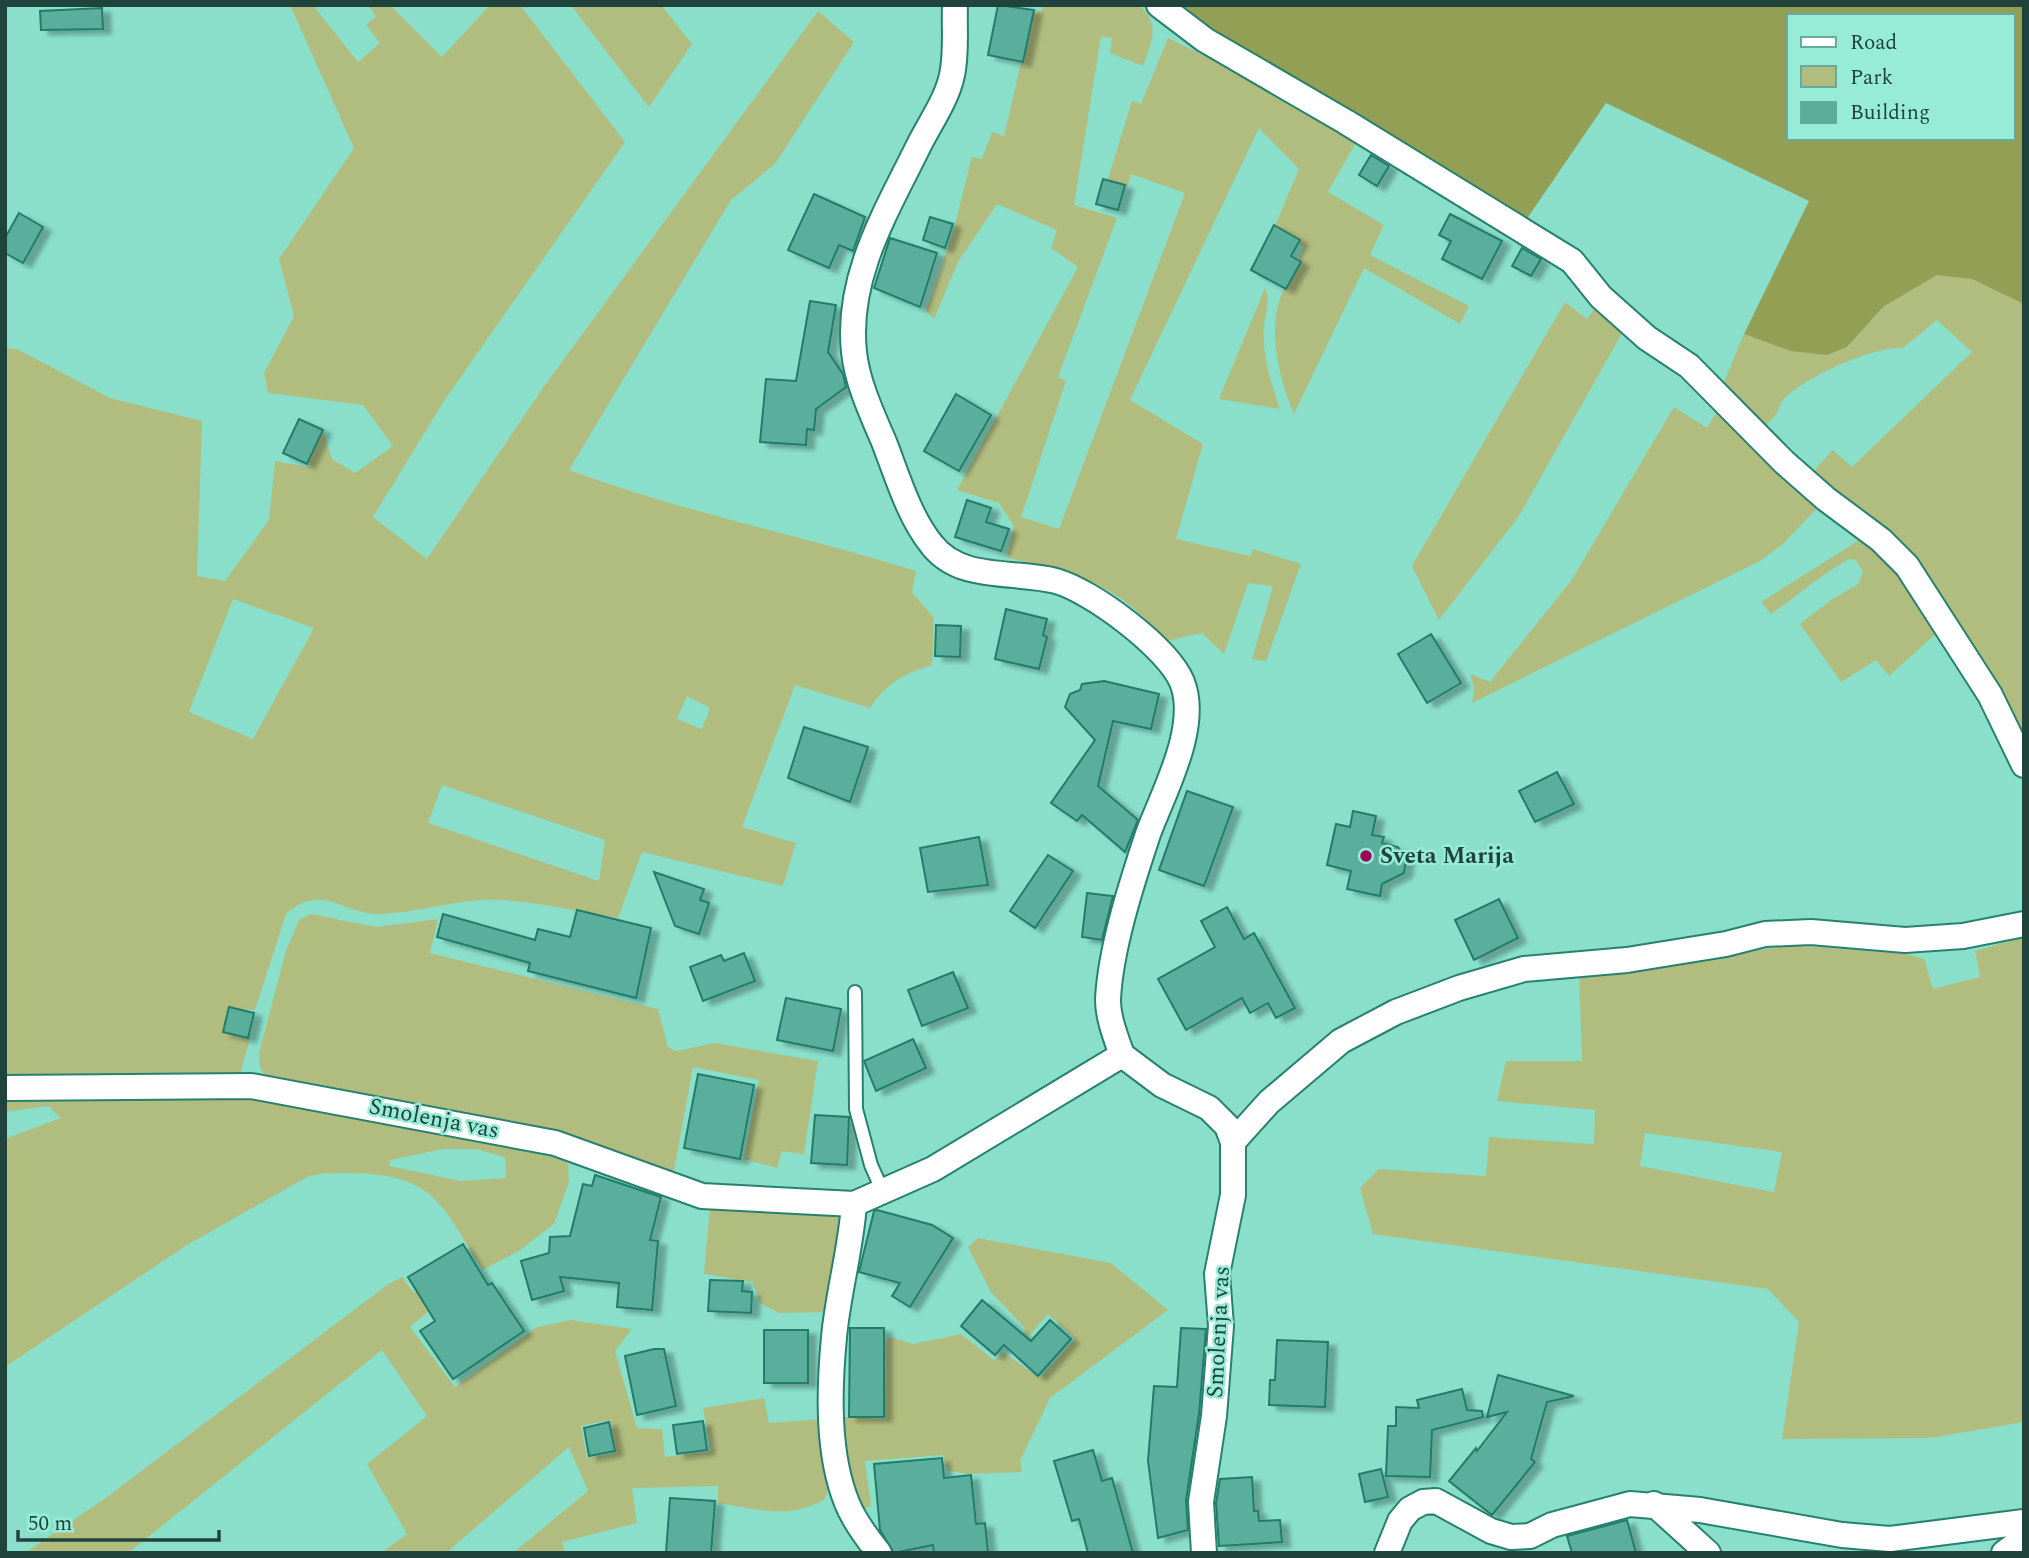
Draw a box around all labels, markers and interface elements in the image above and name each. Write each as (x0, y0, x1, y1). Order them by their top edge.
legend (1787, 14, 2015, 140)
text: Road (1850, 27, 1897, 59)
text: Park (1850, 62, 1894, 94)
text: Building (1850, 97, 1930, 129)
place label: Sveta Marija (1380, 839, 1514, 874)
marker: Sveta Marija (1358, 848, 1374, 864)
street label: Smolenja vas (366, 1089, 502, 1149)
street label: Smolenja vas (1198, 1265, 1240, 1399)
scale bar (18, 1498, 219, 1542)
text: 50 m (28, 1508, 72, 1540)

